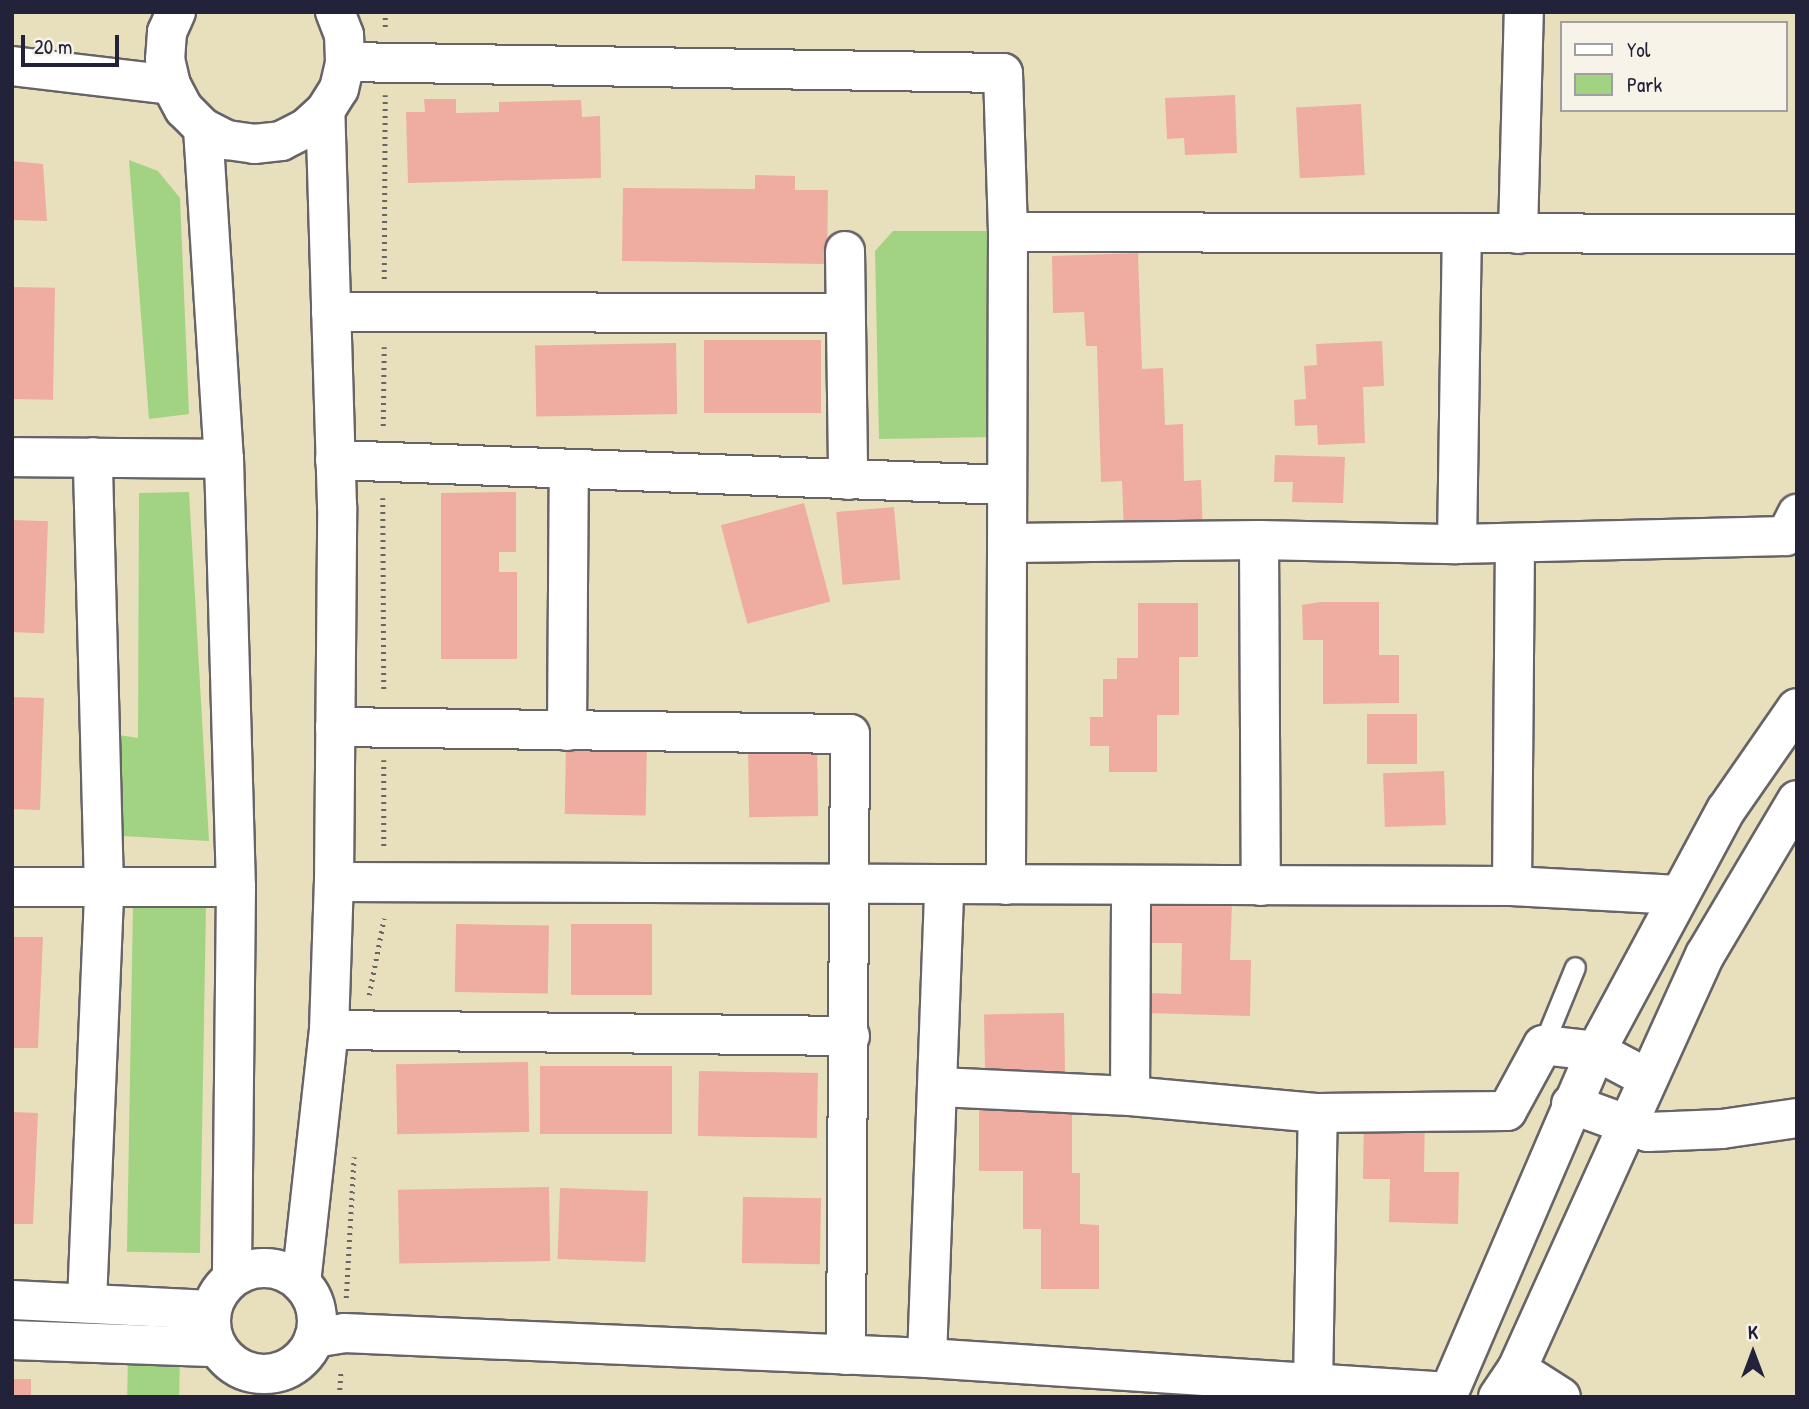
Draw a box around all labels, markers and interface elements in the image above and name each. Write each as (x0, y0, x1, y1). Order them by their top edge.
scale bar (24, 21, 122, 65)
legend (1560, 21, 1788, 112)
text: 20 m (34, 32, 72, 61)
text: Yol (1627, 35, 1650, 64)
text: Park (1627, 70, 1662, 99)
north arrow (1718, 1318, 1788, 1388)
text: K (1748, 1319, 1758, 1345)

